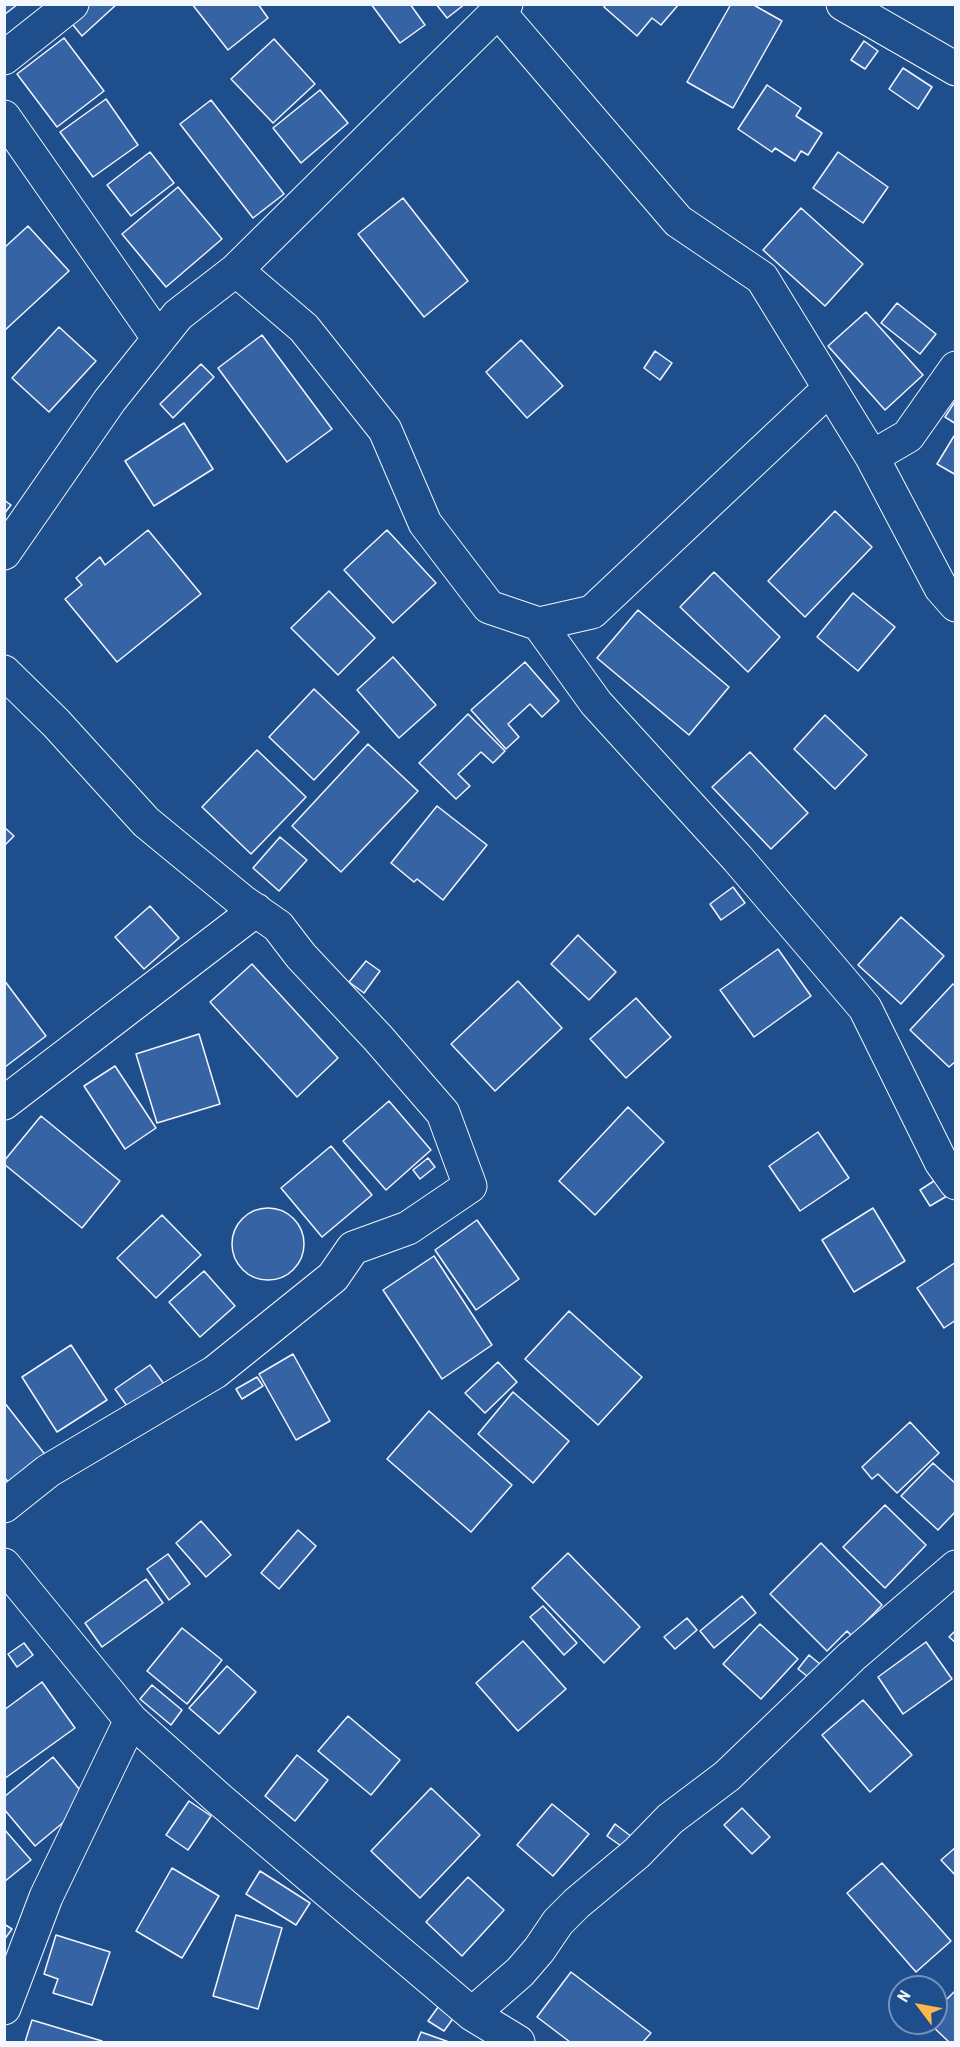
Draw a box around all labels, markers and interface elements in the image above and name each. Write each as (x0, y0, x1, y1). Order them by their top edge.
north arrow (888, 1975, 948, 2035)
text: N (893, 1987, 915, 2005)

